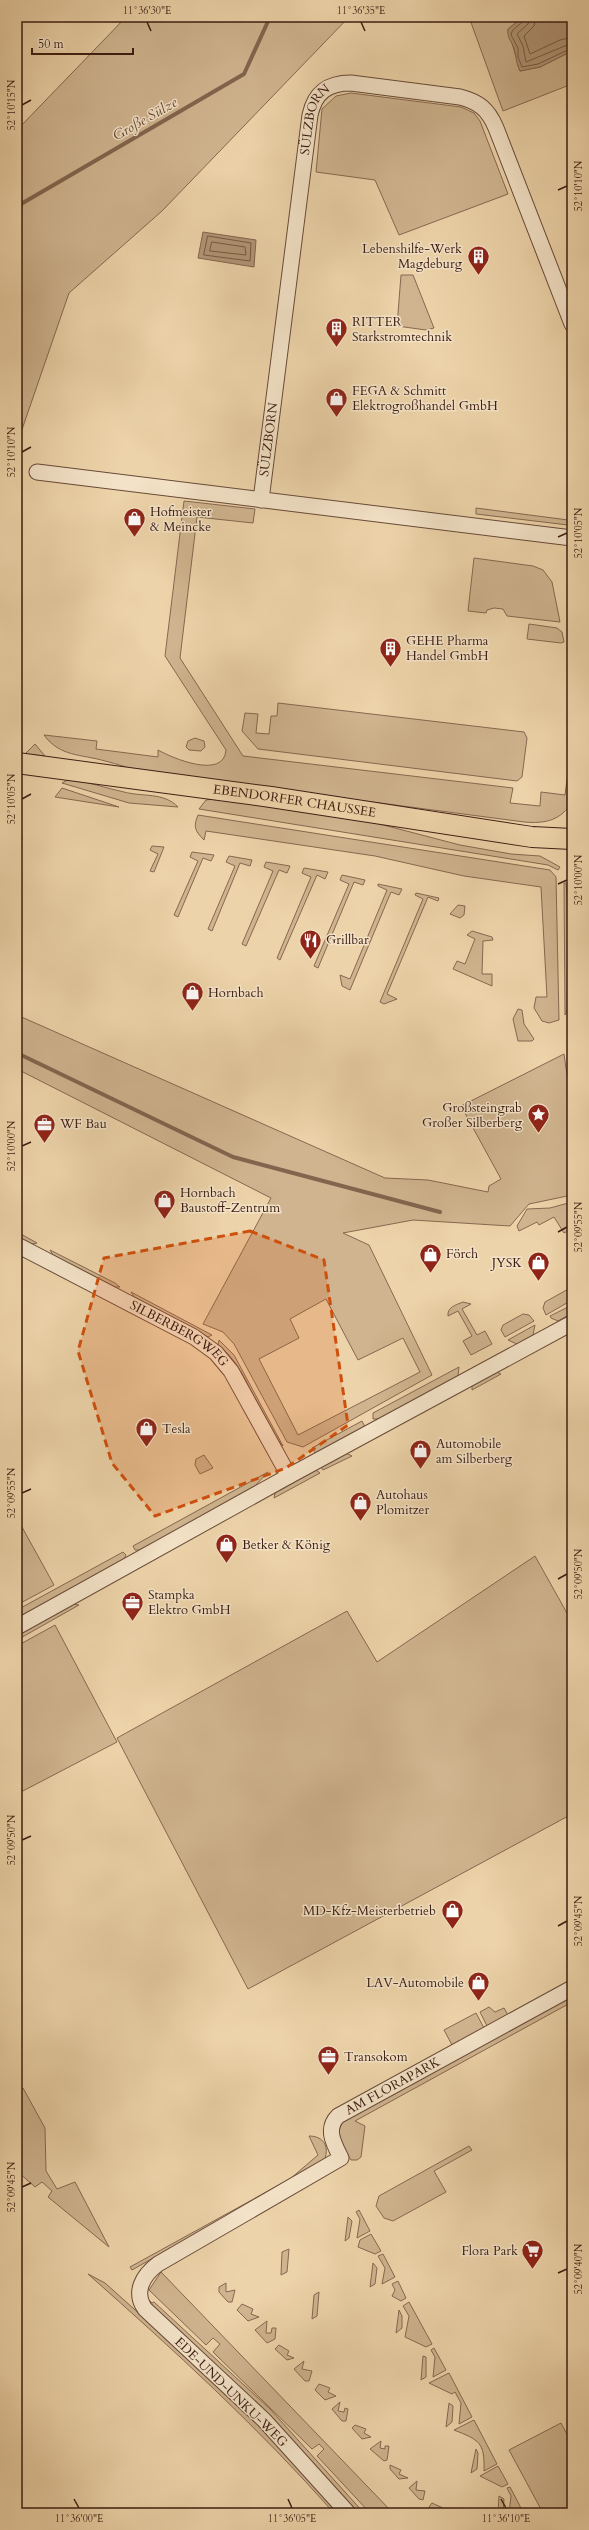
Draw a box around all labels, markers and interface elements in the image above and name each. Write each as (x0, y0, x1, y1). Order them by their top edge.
text: 11°36'30"E (123, 4, 171, 18)
text: 11°36'35"E (337, 4, 385, 18)
scale bar (32, 30, 133, 56)
text: 50 m (38, 36, 65, 52)
text: 52°10'15"N (5, 79, 19, 130)
street label: SÜLZBORN (296, 80, 333, 156)
water label: Große Sülze (109, 93, 181, 145)
text: 52°10'10"N (572, 160, 586, 211)
place label: Lebenshilfe-Werk Magdeburg (362, 240, 463, 273)
building icon: Lebenshilfe-Werk Magdeburg (465, 243, 491, 276)
place label: RITTER Starkstromtechnik (352, 313, 452, 346)
building icon: RITTER Starkstromtechnik (323, 316, 349, 349)
place label: FEGA & Schmitt Elektrogroßhandel GmbH (352, 382, 498, 415)
shop icon: FEGA & Schmitt Elektrogroßhandel GmbH (323, 385, 349, 418)
street label: SÜLZBORN (255, 401, 282, 478)
text: 52°10'10"N (5, 426, 19, 477)
place label: Hofmeister & Meincke (150, 503, 212, 536)
shop icon: Hofmeister & Meincke (121, 506, 147, 539)
text: 52°10'05"N (572, 507, 586, 558)
place label: GEHE Pharma Handel GmbH (406, 632, 489, 665)
building icon: GEHE Pharma Handel GmbH (378, 635, 404, 668)
text: 52°10'05"N (5, 773, 19, 824)
street label: EBENDORFER CHAUSSEE (212, 780, 377, 822)
text: 52°10'00"N (572, 854, 586, 905)
restaurant icon: Grillbar (298, 927, 324, 960)
place label: Grillbar (326, 931, 369, 949)
shop icon: Hornbach (179, 980, 205, 1013)
place label: Hornbach (208, 984, 264, 1002)
place label: Großsteingrab Großer Silberberg (422, 1099, 523, 1132)
place icon: Großsteingrab Großer Silberberg (525, 1102, 551, 1135)
office icon: WF Bau (31, 1111, 57, 1144)
place label: WF Bau (59, 1115, 107, 1133)
text: 52°10'00"N (5, 1120, 19, 1171)
place label: Hornbach Baustoff-Zentrum (180, 1184, 280, 1217)
shop icon: Hornbach Baustoff-Zentrum (151, 1187, 177, 1220)
text: 52°09'55"N (572, 1201, 586, 1252)
shop icon: Förch (418, 1241, 444, 1274)
place label: Förch (446, 1245, 478, 1263)
shop icon: JYSK (525, 1250, 551, 1283)
place label: JYSK (490, 1254, 522, 1272)
street label: SILBERBERGWEG (127, 1296, 233, 1370)
shop icon: Tesla (134, 1416, 160, 1449)
place label: Tesla (162, 1420, 191, 1438)
place label: Automobile am Silberberg (436, 1435, 513, 1468)
shop icon: Automobile am Silberberg (407, 1438, 433, 1471)
text: 52°09'55"N (5, 1467, 19, 1518)
place label: Autohaus Plomitzer (376, 1486, 429, 1519)
shop icon: Autohaus Plomitzer (348, 1489, 374, 1522)
shop icon: Betker & König (213, 1532, 239, 1565)
place label: Betker & König (242, 1536, 331, 1554)
text: 52°09'50"N (572, 1548, 586, 1599)
place label: Stampka Elektro GmbH (148, 1586, 231, 1619)
office icon: Stampka Elektro GmbH (119, 1589, 145, 1622)
text: 52°09'50"N (5, 1814, 19, 1865)
text: 52°09'45"N (572, 1895, 586, 1946)
shop icon: MD-Kfz-Meisterbetrieb (439, 1898, 465, 1931)
place label: MD-Kfz-Meisterbetrieb (303, 1902, 436, 1920)
shop icon: LAV-Automobile (466, 1970, 492, 2003)
place label: LAV-Automobile (366, 1974, 464, 1992)
office icon: Transokom (315, 2044, 341, 2077)
place label: Transokom (344, 2048, 408, 2066)
street label: AM FLORAPARK (342, 2053, 443, 2119)
text: 52°09'45"N (5, 2161, 19, 2212)
supermarket icon: Flora Park (520, 2238, 546, 2271)
place label: Flora Park (461, 2242, 518, 2260)
text: 52°09'40"N (572, 2243, 586, 2294)
street label: EDE-UND-UNKU-WEG (170, 2333, 292, 2451)
text: 11°36'00"E (55, 2512, 103, 2526)
text: 11°36'05"E (268, 2512, 316, 2526)
text: 11°36'10"E (482, 2512, 530, 2526)

